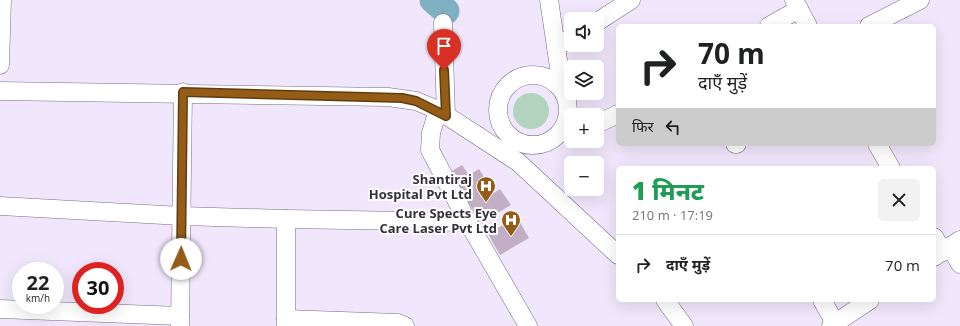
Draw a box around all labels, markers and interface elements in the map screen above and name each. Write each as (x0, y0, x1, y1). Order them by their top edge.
map controls (564, 12, 604, 196)
button: sound (564, 12, 604, 52)
pin (427, 29, 461, 70)
text: 70 m (698, 34, 765, 72)
icon: arrive (433, 35, 455, 57)
icon: right (632, 40, 684, 92)
button: layers (564, 60, 604, 100)
text: दाएँ मुड़ें (698, 70, 747, 94)
button: + (564, 108, 604, 148)
text: फिर (632, 116, 654, 136)
icon: left (662, 116, 684, 138)
button: − (564, 156, 604, 196)
place label: Shantiraj Hospital Pvt Ltd (369, 170, 472, 203)
text: 1 मिनट (632, 174, 704, 207)
hospital icon: Shantiraj Hospital Pvt Ltd (475, 175, 497, 203)
button: close (878, 179, 920, 221)
place label: Cure Spects Eye Care Laser Pvt Ltd (379, 204, 497, 237)
text: 210 m · 17:19 (632, 206, 713, 224)
hospital icon: Cure Spects Eye Care Laser Pvt Ltd (500, 209, 522, 237)
position arrow (160, 238, 202, 280)
icon: right (632, 254, 654, 276)
text: दाएँ मुड़ें (666, 254, 710, 274)
text: 70 m (885, 255, 920, 275)
speed limit sign: 30 (72, 262, 124, 314)
text: 22 (27, 269, 49, 296)
text: km/h (26, 291, 50, 305)

